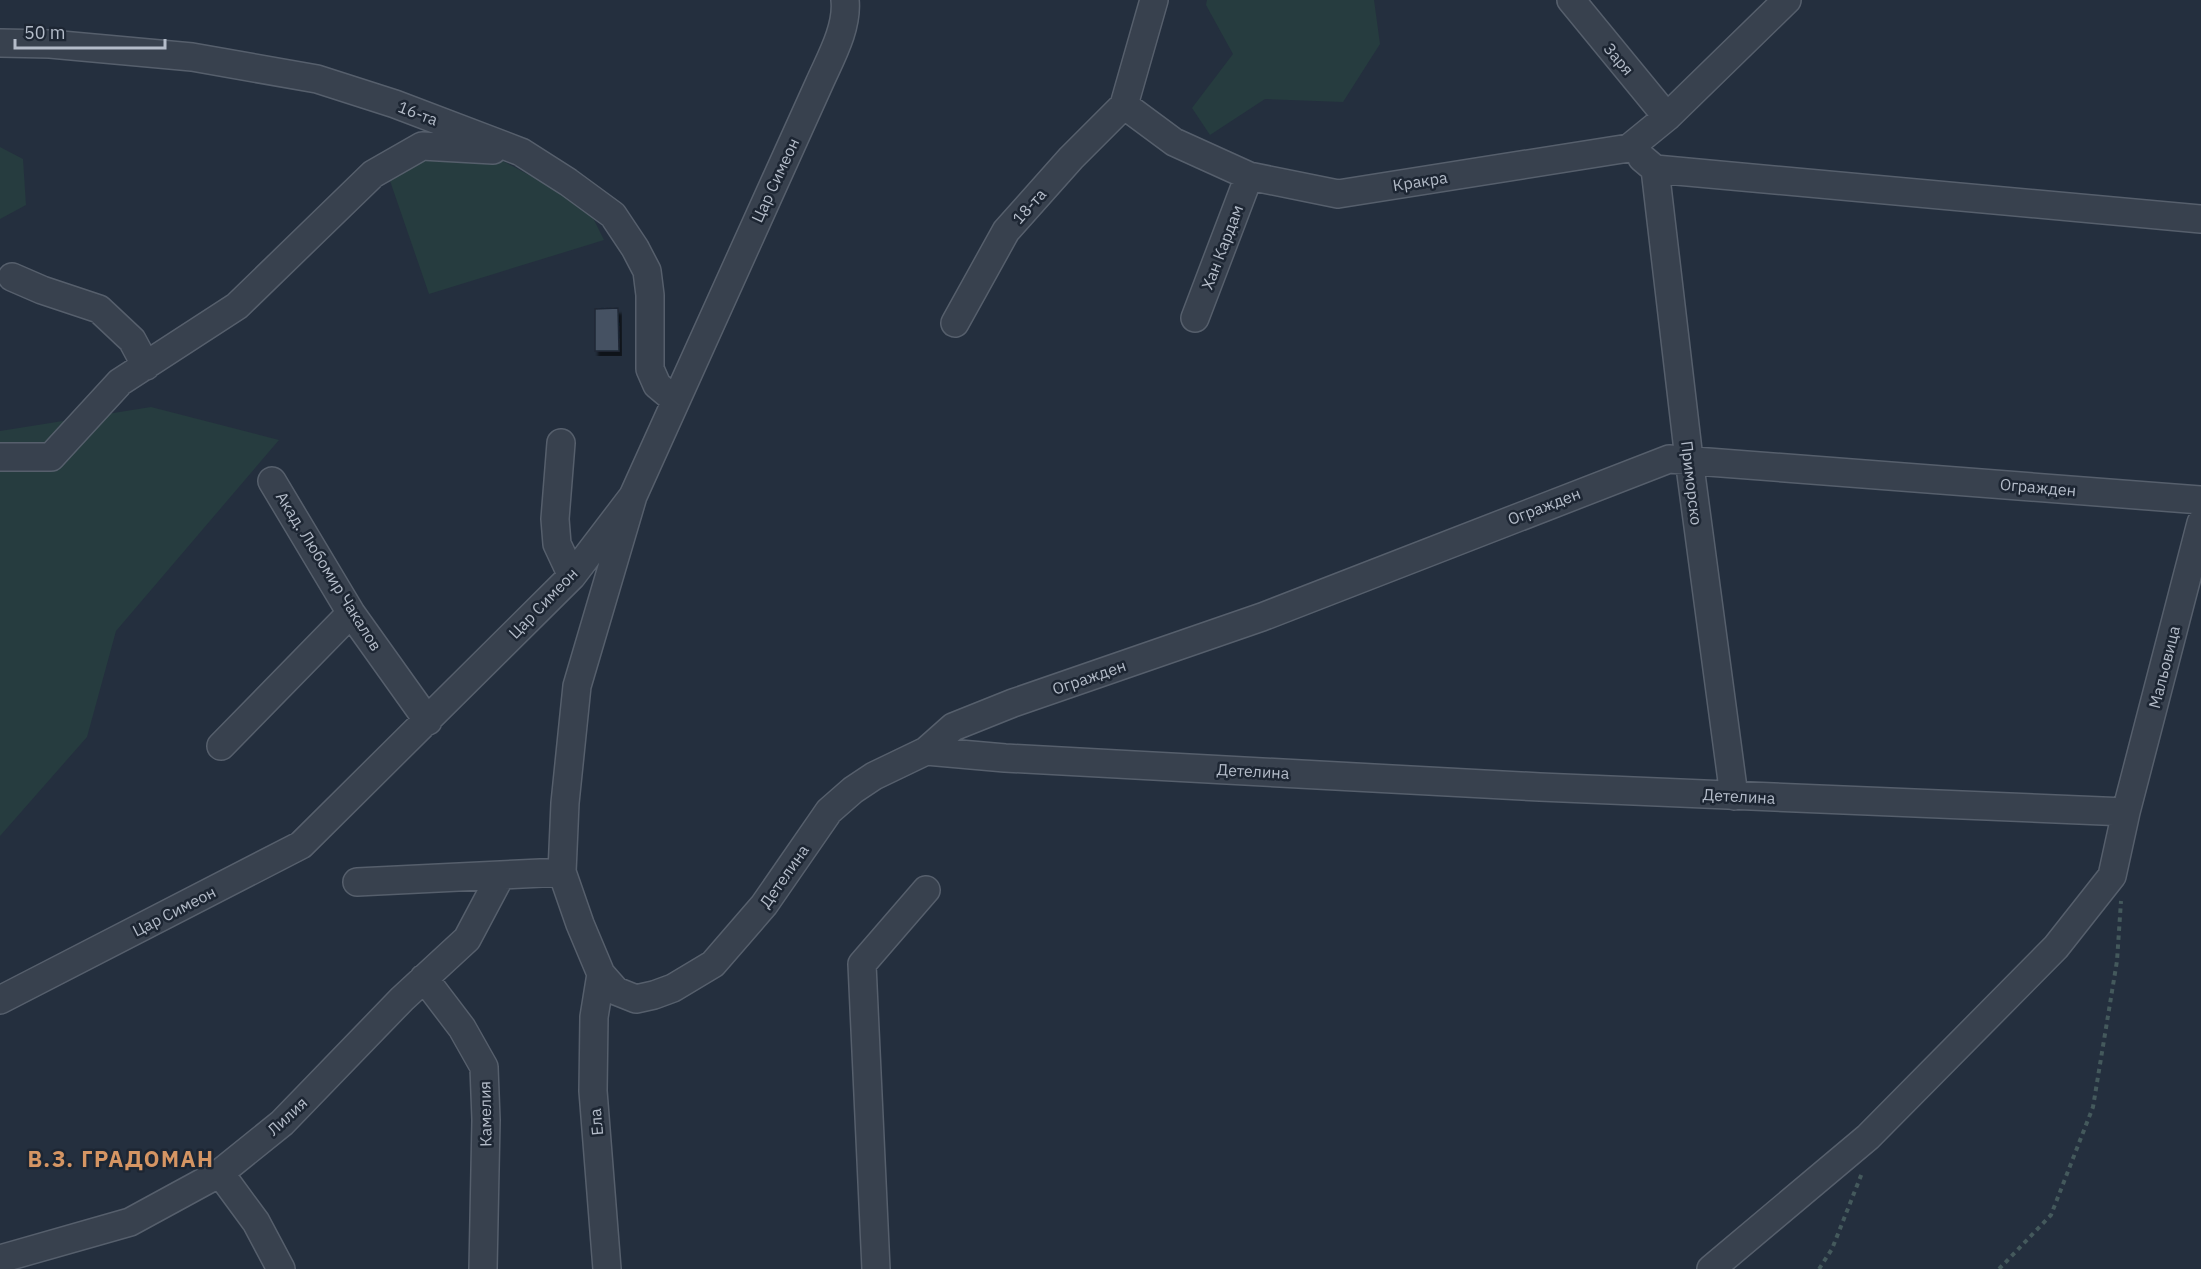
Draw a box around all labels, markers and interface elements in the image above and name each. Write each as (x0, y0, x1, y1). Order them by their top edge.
scale bar (15, 12, 165, 50)
text: 50 m (24, 21, 66, 44)
street label: Заря (1600, 39, 1638, 79)
street label: 16-та (395, 96, 441, 130)
street label: Цар Симеон (747, 135, 803, 225)
street label: Кракра (1391, 167, 1449, 195)
street label: 18-та (1008, 184, 1050, 228)
street label: Хан Кардам (1197, 202, 1247, 292)
street label: Приморско (1677, 440, 1707, 526)
street label: Огражден (1999, 474, 2077, 500)
street label: Огражден (1505, 483, 1583, 529)
street label: Акад. Любомир Чакалов (272, 488, 386, 654)
street label: Цар Симеон (504, 563, 582, 643)
street label: Мальовица (2144, 623, 2184, 710)
street label: Огражден (1050, 655, 1128, 699)
street label: Детелина (1216, 759, 1290, 783)
street label: Детелина (1702, 784, 1776, 808)
street label: Детелина (755, 840, 813, 911)
street label: Цар Симеон (129, 881, 219, 941)
street label: Камелия (474, 1081, 496, 1147)
street label: Лилия (263, 1093, 311, 1139)
street label: Ела (585, 1107, 607, 1136)
district label: В.З. ГРАДОМАН (27, 1144, 215, 1173)

